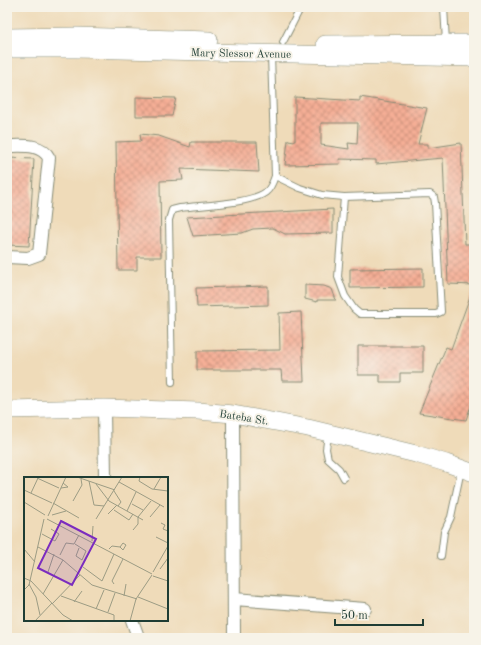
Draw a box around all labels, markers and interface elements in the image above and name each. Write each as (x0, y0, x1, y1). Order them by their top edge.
street label: Mary Slessor Avenue (191, 48, 291, 61)
street label: Bateba St. (218, 409, 269, 428)
inset map (24, 477, 168, 621)
scale bar (335, 601, 423, 627)
text: 50 m (341, 609, 368, 622)

